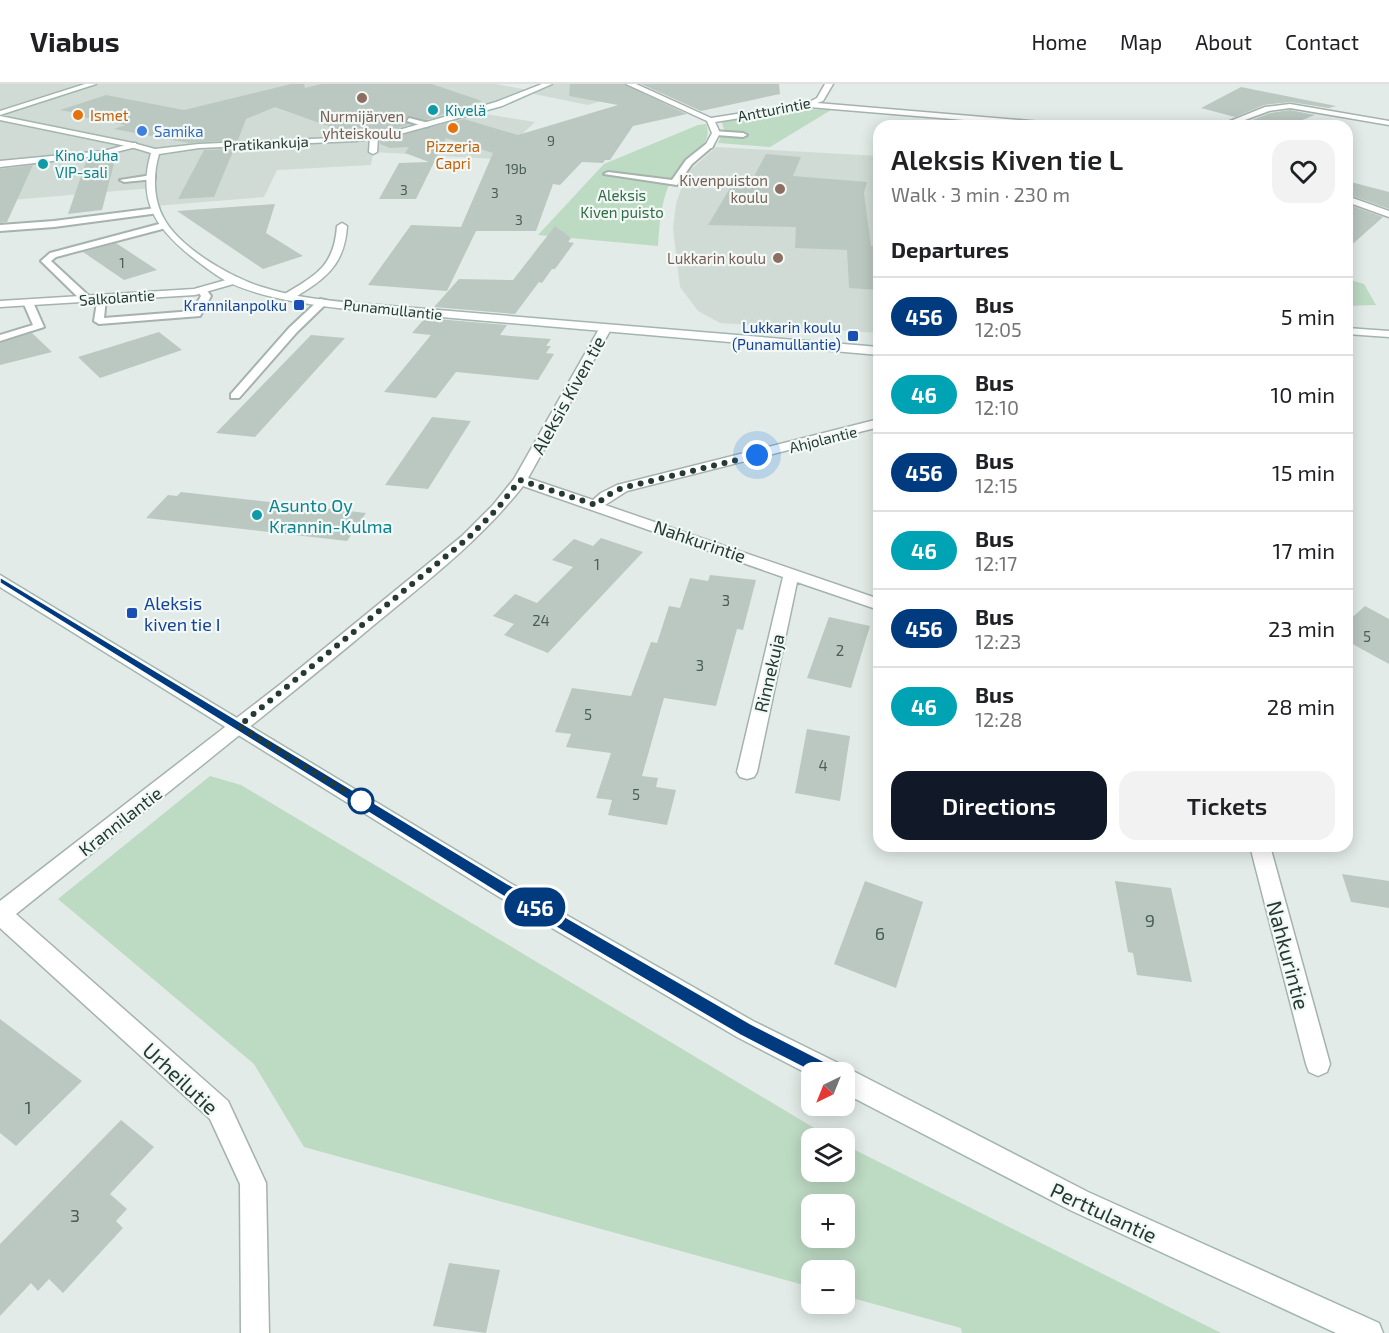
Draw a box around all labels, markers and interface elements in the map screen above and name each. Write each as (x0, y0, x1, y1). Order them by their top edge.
text: Viabus (30, 24, 120, 58)
text: Home (1031, 29, 1087, 54)
text: Map (1120, 29, 1162, 54)
text: About (1195, 29, 1252, 54)
text: Contact (1285, 29, 1359, 54)
marker: Nurmijärven yhteiskoulu (355, 91, 369, 105)
street label: Antturintie (736, 93, 812, 125)
place label: Kivelä (445, 101, 486, 119)
marker: Kivelä (426, 103, 440, 117)
place label: Ismet (90, 106, 129, 124)
place label: Nurmijärven yhteiskoulu (320, 107, 404, 142)
marker: Ismet (71, 108, 85, 122)
marker: Pizzeria Capri (446, 121, 460, 135)
place label: Samika (154, 122, 203, 140)
marker: Samika (135, 124, 149, 138)
street label: Pratikankuja (223, 132, 309, 155)
house number: 9 (547, 132, 555, 149)
place label: Pizzeria Capri (426, 137, 480, 172)
button: heart (1272, 140, 1335, 203)
text: Aleksis Kiven tie L (891, 142, 1123, 176)
place label: Kino Juha VIP-sali (55, 146, 118, 181)
marker: Kino Juha VIP-sali (36, 157, 50, 171)
house number: 19b (505, 160, 527, 177)
place label: Kivenpuiston koulu (679, 171, 768, 206)
house number: 3 (400, 181, 408, 198)
marker: Kivenpuiston koulu (773, 182, 787, 196)
text: Walk · 3 min · 230 m (891, 182, 1070, 206)
house number: 3 (491, 184, 499, 201)
park label: Aleksis Kiven puisto (580, 186, 664, 221)
house number: 3 (515, 211, 523, 228)
text: Departures (891, 236, 1009, 262)
place label: Lukkarin koulu (667, 249, 766, 267)
marker: Lukkarin koulu (771, 251, 785, 265)
house number: 1 (119, 254, 125, 271)
street label: Salkolantie (78, 285, 156, 309)
text: Bus (975, 291, 1014, 317)
street label: Punamullantie (343, 295, 443, 323)
place label: Krannilanpolku (183, 296, 287, 314)
marker: Krannilanpolku (292, 298, 306, 312)
text: 5 min (1281, 303, 1335, 329)
text: 456 (905, 304, 943, 329)
text: 12:05 (975, 317, 1022, 341)
place label: Lukkarin koulu (Punamullantie) (732, 318, 841, 353)
marker: Lukkarin koulu (Punamullantie) (846, 329, 860, 343)
street label: Aleksis Kiven tie (527, 332, 609, 458)
text: Bus (975, 369, 1014, 395)
text: 10 min (1271, 381, 1335, 407)
text: 46 (911, 382, 937, 407)
text: 12:10 (975, 395, 1019, 419)
street label: Ahjolantie (787, 422, 859, 457)
your location (742, 440, 772, 470)
text: Bus (975, 447, 1014, 473)
text: 15 min (1272, 459, 1335, 485)
text: 456 (905, 460, 943, 485)
text: 12:15 (975, 473, 1018, 497)
place label: Asunto Oy Krannin-Kulma (269, 494, 392, 537)
marker: Asunto Oy Krannin-Kulma (250, 508, 264, 522)
street label: Nahkurintie (651, 515, 749, 567)
text: Bus (975, 525, 1014, 551)
text: 17 min (1273, 537, 1335, 563)
text: 46 (911, 538, 937, 563)
text: 12:17 (975, 551, 1017, 575)
house number: 1 (594, 555, 600, 573)
house number: 3 (722, 591, 730, 609)
place label: Aleksis kiven tie I (144, 592, 221, 635)
text: Bus (975, 603, 1014, 629)
marker: Aleksis kiven tie I (125, 606, 139, 620)
house number: 24 (532, 611, 550, 629)
text: 23 min (1268, 615, 1335, 641)
text: 456 (905, 616, 943, 641)
house number: 5 (1363, 627, 1371, 645)
text: 12:23 (975, 629, 1021, 653)
street label: Rinnekuja (749, 632, 789, 714)
house number: 2 (836, 641, 844, 659)
house number: 3 (696, 656, 704, 674)
text: Bus (975, 681, 1014, 707)
text: 28 min (1267, 693, 1335, 719)
text: 46 (911, 694, 937, 719)
house number: 5 (584, 705, 592, 723)
text: 12:28 (975, 707, 1022, 731)
house number: 4 (818, 756, 828, 774)
button: Directions (891, 771, 1107, 840)
button: Tickets (1119, 771, 1335, 840)
street label: Krannilantie (74, 782, 166, 860)
house number: 5 (632, 785, 640, 803)
unlabelled marker (348, 788, 374, 814)
line badge: 456 (500, 888, 570, 926)
text: 456 (516, 895, 554, 920)
street label: Nahkurintie (1262, 898, 1316, 1012)
house number: 9 (1145, 909, 1155, 931)
house number: 6 (875, 922, 885, 944)
street label: Urheilutie (138, 1037, 224, 1119)
north arrow (801, 1062, 855, 1116)
map controls (801, 1062, 855, 1314)
house number: 1 (24, 1096, 32, 1118)
button: layers (801, 1128, 855, 1182)
street label: Perttulantie (1047, 1176, 1161, 1248)
button: + (801, 1194, 855, 1248)
house number: 3 (70, 1204, 80, 1226)
button: − (801, 1260, 855, 1314)

